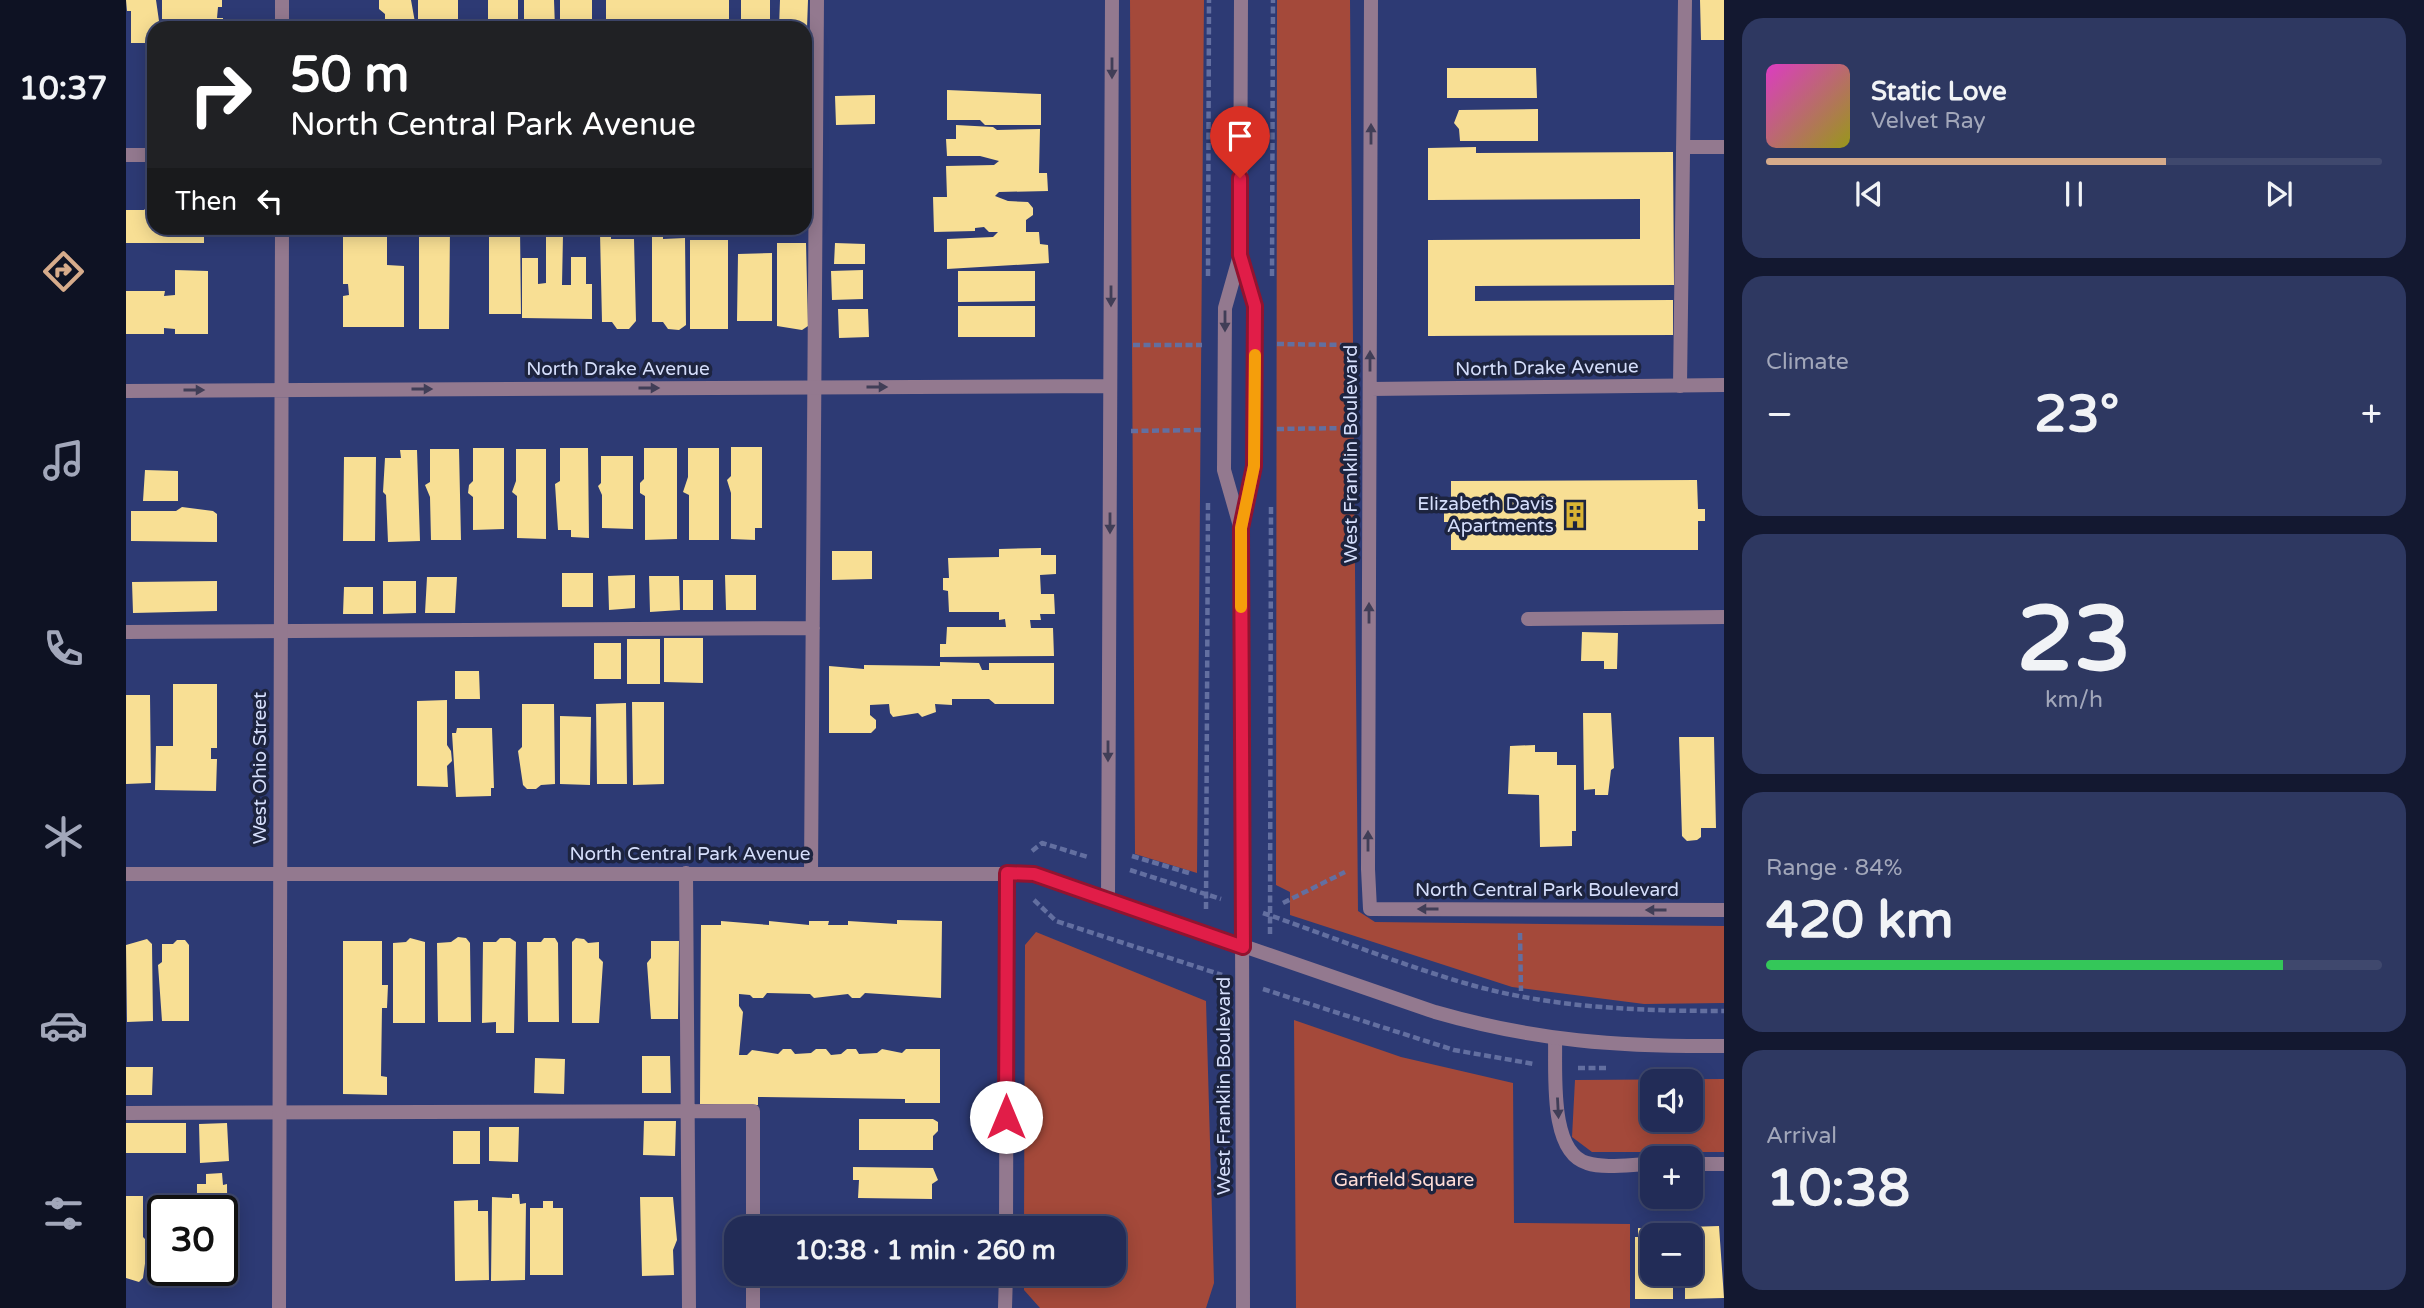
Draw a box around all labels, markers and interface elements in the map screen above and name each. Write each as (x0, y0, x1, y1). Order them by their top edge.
text: 50 m (290, 46, 409, 105)
icon: right (175, 49, 266, 140)
one-way arrow (1106, 57, 1118, 79)
text: 10:37 (19, 70, 107, 108)
text: Static Love (1871, 76, 2007, 107)
text: North Central Park Avenue (290, 106, 696, 144)
pin (1210, 106, 1270, 178)
text: Velvet Ray (1871, 107, 1986, 135)
icon: arrive (1221, 117, 1259, 155)
one-way arrow (1365, 122, 1377, 144)
icon: previous (1850, 175, 1888, 213)
icon: pause (2055, 175, 2093, 213)
icon: next (2260, 175, 2298, 213)
icon: left (251, 182, 289, 220)
text: Then (175, 186, 237, 217)
icon: directions (39, 247, 88, 296)
one-way arrow (1105, 285, 1117, 307)
one-way arrow (1219, 310, 1231, 332)
street label: West Franklin Boulevard (1340, 345, 1362, 563)
text: Climate (1766, 348, 1849, 376)
one-way arrow (1364, 350, 1376, 372)
street label: North Drake Avenue (1455, 355, 1639, 381)
street label: North Drake Avenue (526, 358, 710, 380)
one-way arrow (866, 381, 888, 393)
one-way arrow (638, 382, 660, 394)
text: 23° (2034, 383, 2119, 446)
one-way arrow (183, 384, 205, 396)
one-way arrow (411, 384, 433, 395)
text: − (1766, 392, 1793, 438)
text: + (2361, 392, 2382, 438)
icon: music (39, 436, 88, 485)
place label: Elizabeth Davis Apartments (1417, 493, 1554, 537)
building icon: Elizabeth Davis Apartments (1560, 500, 1590, 530)
one-way arrow (1104, 512, 1116, 534)
text: 23 (2017, 585, 2131, 695)
one-way arrow (1363, 602, 1375, 624)
icon: phone (39, 624, 88, 673)
text: km/h (2045, 686, 2103, 714)
street label: West Ohio Street (249, 692, 271, 844)
one-way arrow (1103, 740, 1114, 762)
icon: climate (39, 812, 88, 861)
one-way arrow (1362, 829, 1374, 851)
street label: North Central Park Avenue (570, 843, 811, 865)
text: Range · 84% (1766, 854, 1902, 882)
street label: North Central Park Boulevard (1415, 879, 1679, 901)
text: 420 km (1766, 889, 1954, 952)
one-way arrow (1417, 903, 1439, 915)
one-way arrow (1645, 904, 1667, 916)
street label: West Franklin Boulevard (1213, 977, 1235, 1195)
icon: car (39, 1001, 88, 1050)
map controls (1640, 1069, 1703, 1286)
button: sound (1640, 1069, 1703, 1132)
position arrow (969, 1080, 1043, 1154)
one-way arrow (1553, 1097, 1564, 1119)
text: Arrival (1766, 1122, 1837, 1150)
button: + (1640, 1146, 1703, 1209)
text: 10:38 (1766, 1157, 1910, 1220)
park label: Garfield Square (1334, 1169, 1474, 1191)
icon: filters (39, 1189, 88, 1238)
speed limit sign: 30 (147, 1195, 238, 1286)
button: − (1640, 1223, 1703, 1286)
text: 10:38 · 1 min · 260 m (794, 1235, 1056, 1266)

